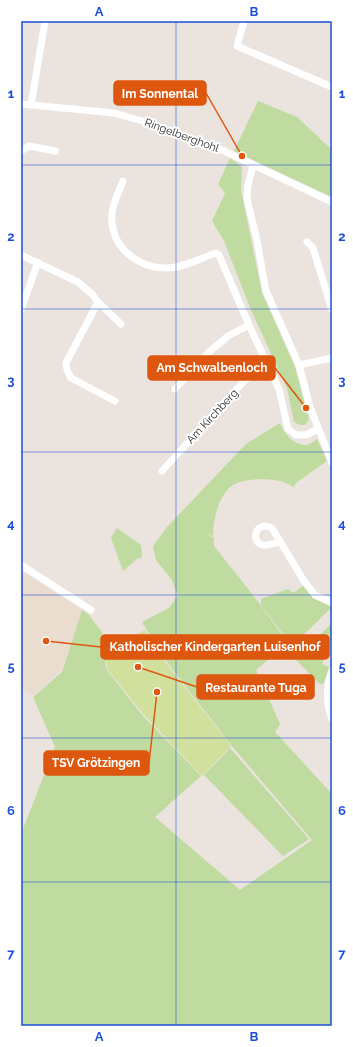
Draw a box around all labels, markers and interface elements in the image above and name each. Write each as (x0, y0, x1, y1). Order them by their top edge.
text: A (95, 4, 104, 19)
text: B (250, 4, 259, 19)
callout: Im Sonnental (114, 81, 206, 105)
text: 1 (8, 86, 15, 101)
text: 1 (339, 86, 346, 101)
text: Im Sonnental (122, 87, 198, 101)
street label: Ringelberghohl (143, 116, 221, 155)
text: 2 (7, 229, 15, 244)
text: 2 (338, 229, 346, 244)
callout: Am Schwalbenloch (148, 356, 275, 380)
text: Am Schwalbenloch (156, 361, 268, 375)
text: 3 (7, 373, 15, 388)
text: 3 (338, 373, 346, 388)
street label: Am Kirchberg (184, 386, 241, 446)
text: 4 (7, 516, 15, 531)
text: 4 (338, 516, 346, 531)
callout: Katholischer Kindergarten Luisenhof (101, 635, 329, 659)
text: Katholischer Kindergarten Luisenhof (110, 640, 321, 654)
text: 5 (7, 659, 15, 674)
text: 5 (338, 659, 346, 674)
callout: Restaurante Tuga (197, 675, 314, 699)
text: Restaurante Tuga (205, 681, 307, 695)
callout: TSV Grötzingen (44, 751, 149, 775)
text: TSV Grötzingen (52, 756, 140, 770)
text: 6 (7, 803, 15, 818)
text: 6 (338, 803, 346, 818)
text: 7 (7, 946, 15, 961)
text: 7 (338, 946, 346, 961)
text: A (95, 1029, 104, 1044)
text: B (250, 1029, 259, 1044)

